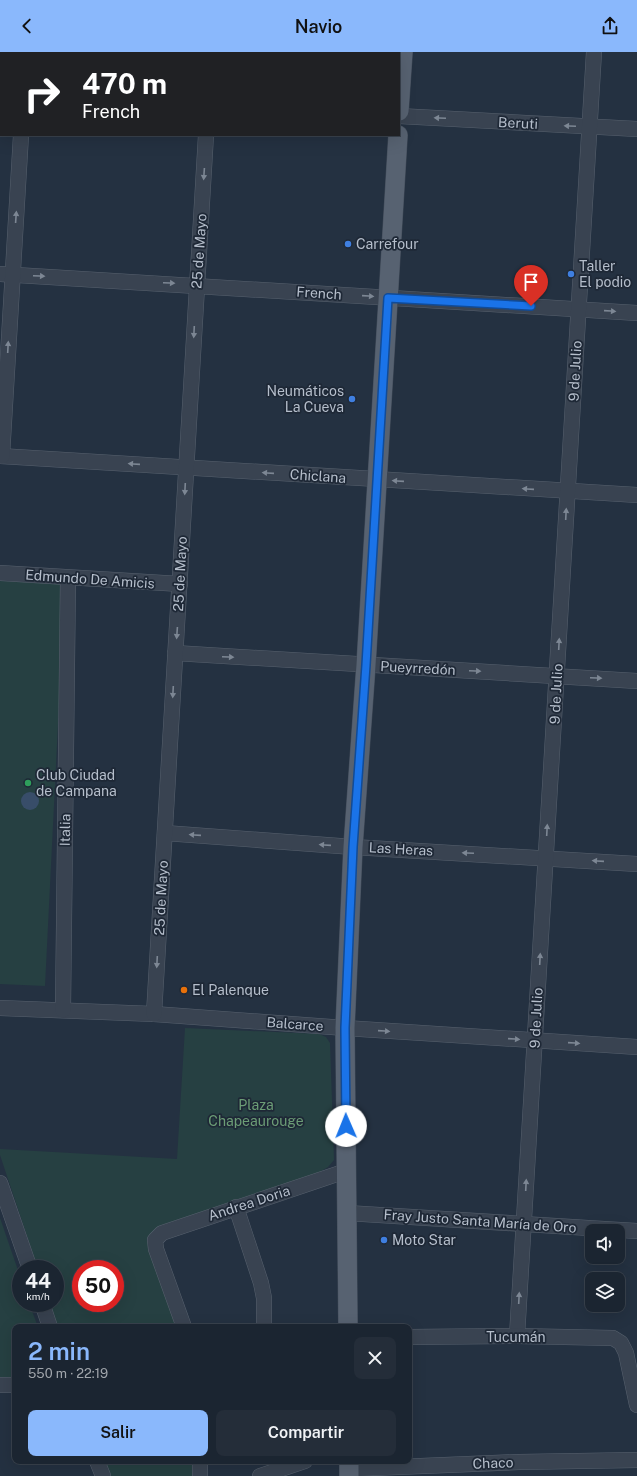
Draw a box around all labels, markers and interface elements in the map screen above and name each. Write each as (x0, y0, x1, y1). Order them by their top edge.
icon: back (16, 15, 38, 37)
icon: share (599, 15, 621, 37)
text: Navio (295, 16, 342, 37)
text: 470 m (82, 67, 167, 100)
icon: right (16, 68, 68, 120)
text: French (82, 101, 140, 122)
street label: Beruti (498, 114, 538, 132)
one-way arrow (434, 115, 446, 122)
one-way arrow (564, 122, 576, 129)
one-way arrow (200, 168, 207, 180)
one-way arrow (13, 211, 20, 223)
street label: 25 de Mayo (188, 213, 210, 289)
place label: Carrefour (356, 236, 419, 252)
marker: Carrefour (343, 239, 353, 249)
place label: Taller El podio (579, 258, 631, 290)
pin (514, 265, 548, 306)
marker: Taller El podio (566, 269, 576, 279)
icon: arrive (520, 271, 542, 293)
one-way arrow (33, 273, 46, 279)
one-way arrow (163, 280, 175, 287)
street label: French (296, 283, 342, 303)
one-way arrow (362, 293, 374, 300)
one-way arrow (604, 308, 617, 314)
one-way arrow (191, 326, 198, 338)
street label: 9 de Julio (565, 340, 585, 402)
one-way arrow (5, 341, 12, 353)
place label: Neumáticos La Cueva (266, 383, 344, 415)
marker: Neumáticos La Cueva (347, 394, 357, 404)
one-way arrow (128, 461, 140, 468)
street label: Chiclana (289, 466, 347, 486)
one-way arrow (262, 469, 274, 476)
one-way arrow (392, 477, 404, 484)
one-way arrow (182, 483, 189, 495)
one-way arrow (522, 485, 534, 492)
one-way arrow (563, 508, 570, 520)
street label: 25 de Mayo (170, 536, 190, 612)
street label: Edmundo De Amicis (25, 567, 155, 591)
one-way arrow (173, 627, 180, 639)
one-way arrow (555, 638, 562, 650)
one-way arrow (222, 653, 234, 660)
street label: Pueyrredón (380, 658, 456, 678)
street label: 9 de Julio (546, 663, 566, 725)
one-way arrow (469, 668, 481, 675)
one-way arrow (590, 675, 602, 682)
one-way arrow (170, 686, 177, 698)
place label: Club Ciudad de Campana (36, 767, 117, 799)
marker: Club Ciudad de Campana (23, 778, 33, 788)
street label: Italia (57, 814, 73, 846)
one-way arrow (544, 824, 551, 836)
one-way arrow (189, 832, 201, 839)
street label: Las Heras (368, 839, 434, 859)
one-way arrow (319, 841, 331, 848)
one-way arrow (462, 850, 474, 857)
one-way arrow (592, 858, 604, 865)
street label: 25 de Mayo (151, 860, 171, 936)
one-way arrow (536, 953, 543, 965)
one-way arrow (154, 956, 161, 968)
place label: El Palenque (192, 982, 269, 998)
marker: El Palenque (179, 985, 189, 995)
street label: 9 de Julio (526, 987, 546, 1049)
street label: Balcarce (266, 1014, 324, 1034)
one-way arrow (378, 1027, 390, 1034)
one-way arrow (508, 1035, 520, 1042)
one-way arrow (568, 1039, 580, 1046)
park label: Plaza Chapeaurouge (208, 1097, 304, 1129)
position arrow (325, 1105, 367, 1147)
one-way arrow (523, 1178, 529, 1191)
street label: Andrea Doria (206, 1182, 292, 1224)
street label: Fray Justo Santa María de Oro (383, 1206, 577, 1236)
map controls (585, 1224, 625, 1312)
button: sound (585, 1224, 625, 1264)
place label: Moto Star (392, 1232, 456, 1248)
marker: Moto Star (379, 1235, 389, 1245)
speed limit sign: 50 (72, 1260, 124, 1312)
text: 44 (25, 1269, 51, 1293)
button: layers (585, 1272, 625, 1312)
text: km/h (26, 1290, 50, 1302)
one-way arrow (516, 1292, 523, 1304)
street label: Tucumán (486, 1329, 546, 1345)
text: 2 min (28, 1337, 90, 1365)
button: close (354, 1337, 396, 1379)
text: 550 m · 22:19 (28, 1366, 108, 1381)
button: Salir (28, 1410, 208, 1456)
button: Compartir (216, 1410, 396, 1456)
street label: Chaco (472, 1454, 514, 1472)

